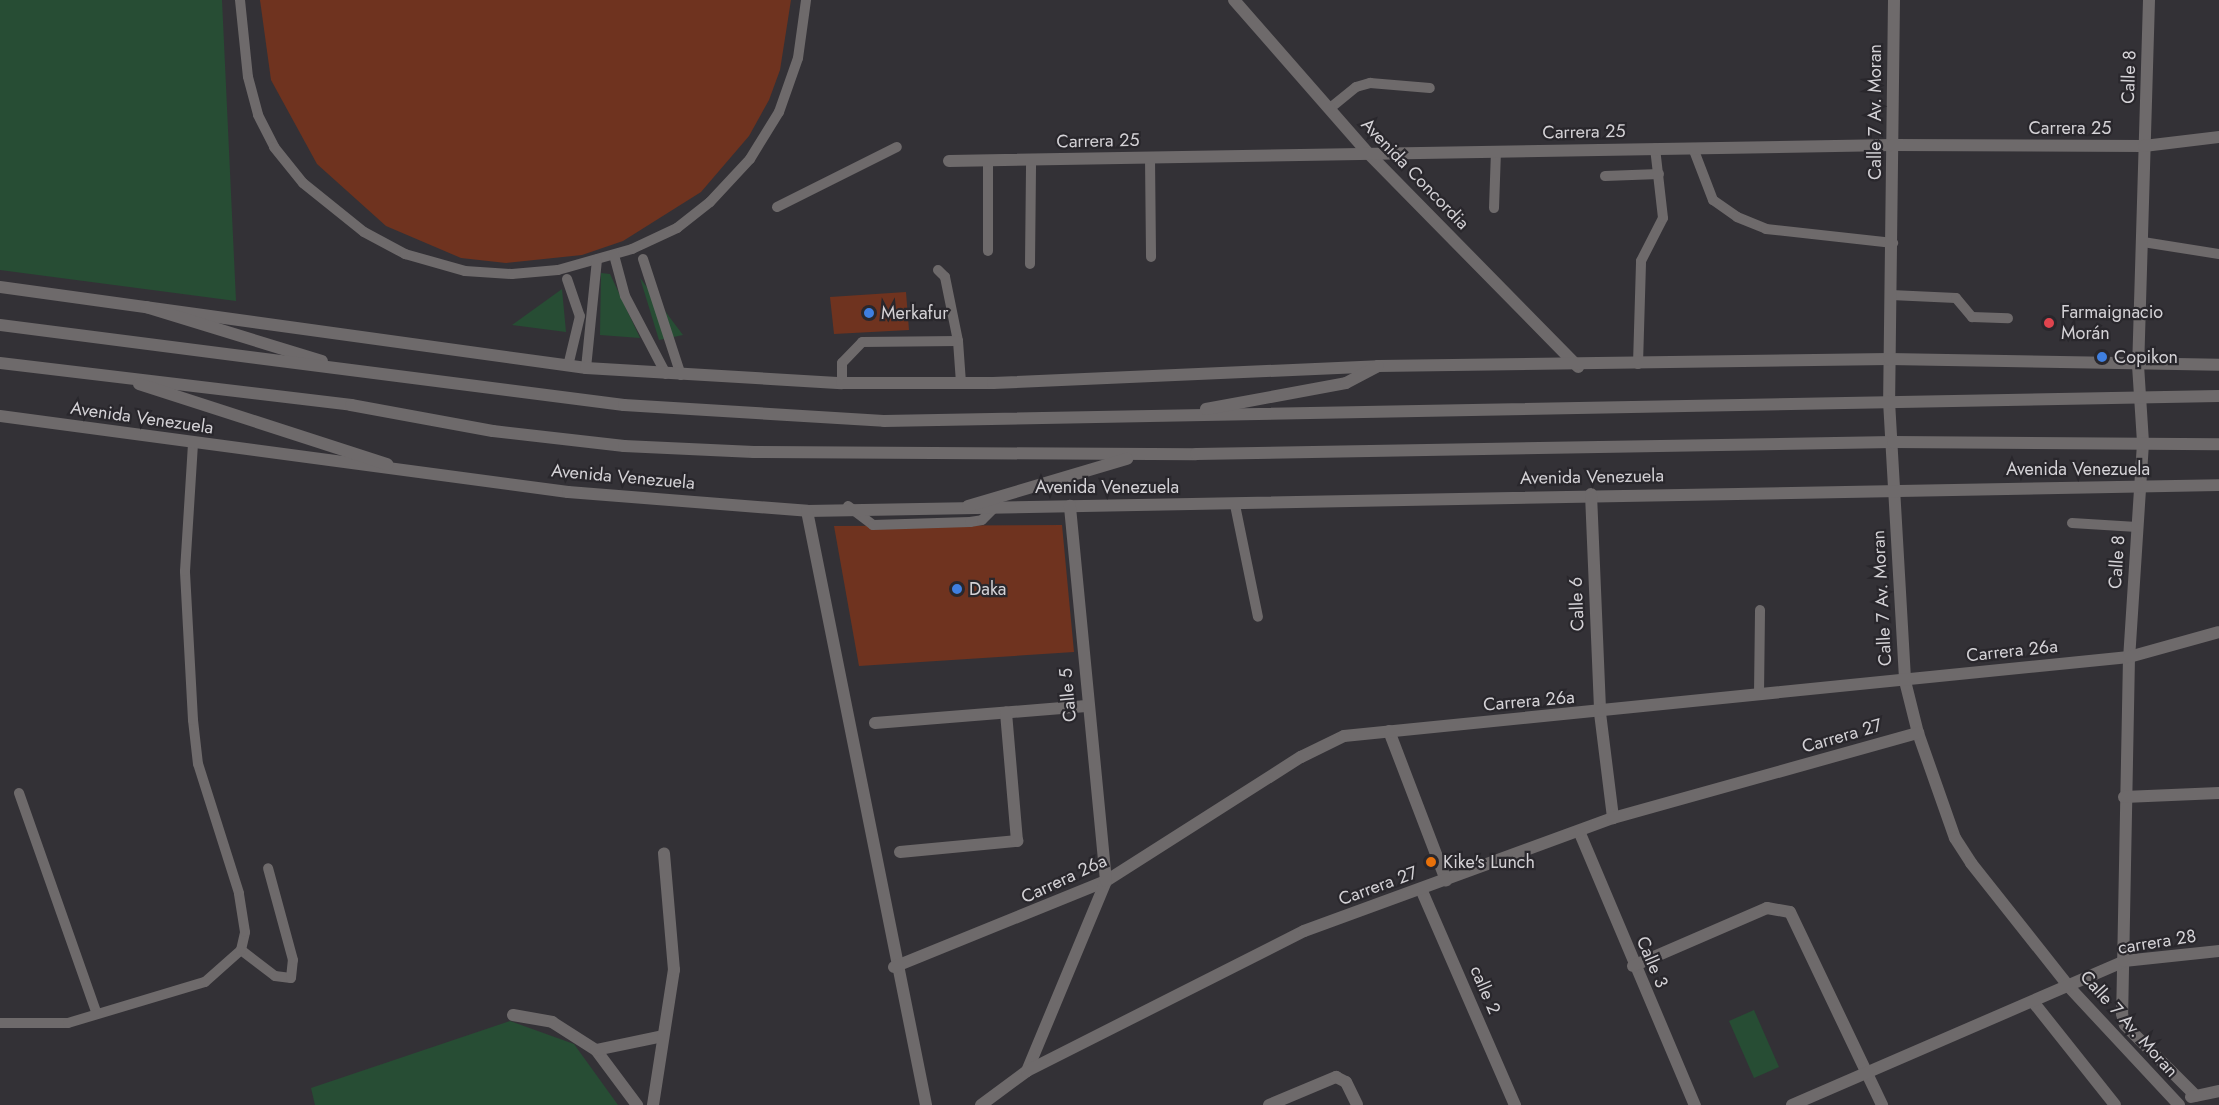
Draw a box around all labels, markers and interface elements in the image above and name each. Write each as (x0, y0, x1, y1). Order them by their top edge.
street label: Calle 7 Av. Moran (1864, 44, 1886, 180)
street label: Calle 8 (2117, 50, 2141, 104)
street label: Avenida Concordia (1356, 114, 1474, 234)
street label: Carrera 25 (2029, 117, 2111, 139)
street label: Carrera 25 (1542, 120, 1626, 144)
street label: Carrera 25 (1056, 129, 1140, 153)
place label: Merkafur (881, 302, 948, 324)
place label: Farmaignacio Morán (2061, 302, 2163, 344)
marker: Merkafur (862, 306, 876, 320)
marker: Farmaignacio Morán (2042, 316, 2056, 330)
place label: Copikon (2114, 346, 2178, 368)
marker: Copikon (2095, 350, 2109, 364)
street label: Avenida Venezuela (69, 397, 215, 439)
street label: Avenida Venezuela (2006, 458, 2150, 480)
street label: Avenida Venezuela (550, 460, 696, 494)
street label: Avenida Venezuela (1520, 465, 1664, 489)
street label: Avenida Venezuela (1035, 476, 1179, 498)
street label: Calle 7 Av. Moran (1868, 529, 1896, 667)
street label: Calle 8 (2104, 534, 2130, 590)
street label: Calle 6 (1565, 576, 1589, 632)
place label: Daka (969, 578, 1006, 600)
marker: Daka (950, 582, 964, 596)
street label: Carrera 26a (1965, 635, 2059, 667)
street label: Calle 5 (1055, 667, 1081, 723)
street label: Carrera 26a (1482, 686, 1576, 716)
street label: Carrera 27 (1799, 714, 1885, 758)
street label: Carrera 26a (1018, 850, 1110, 908)
place label: Kike's Lunch (1443, 851, 1535, 873)
marker: Kike's Lunch (1424, 855, 1438, 869)
street label: Carrera 27 (1336, 862, 1420, 910)
street label: carrera 28 (2116, 925, 2198, 959)
street label: Calle 3 (1632, 933, 1672, 991)
street label: calle 2 (1465, 963, 1505, 1017)
street label: Calle 7 Av. Moran (2075, 966, 2183, 1082)

